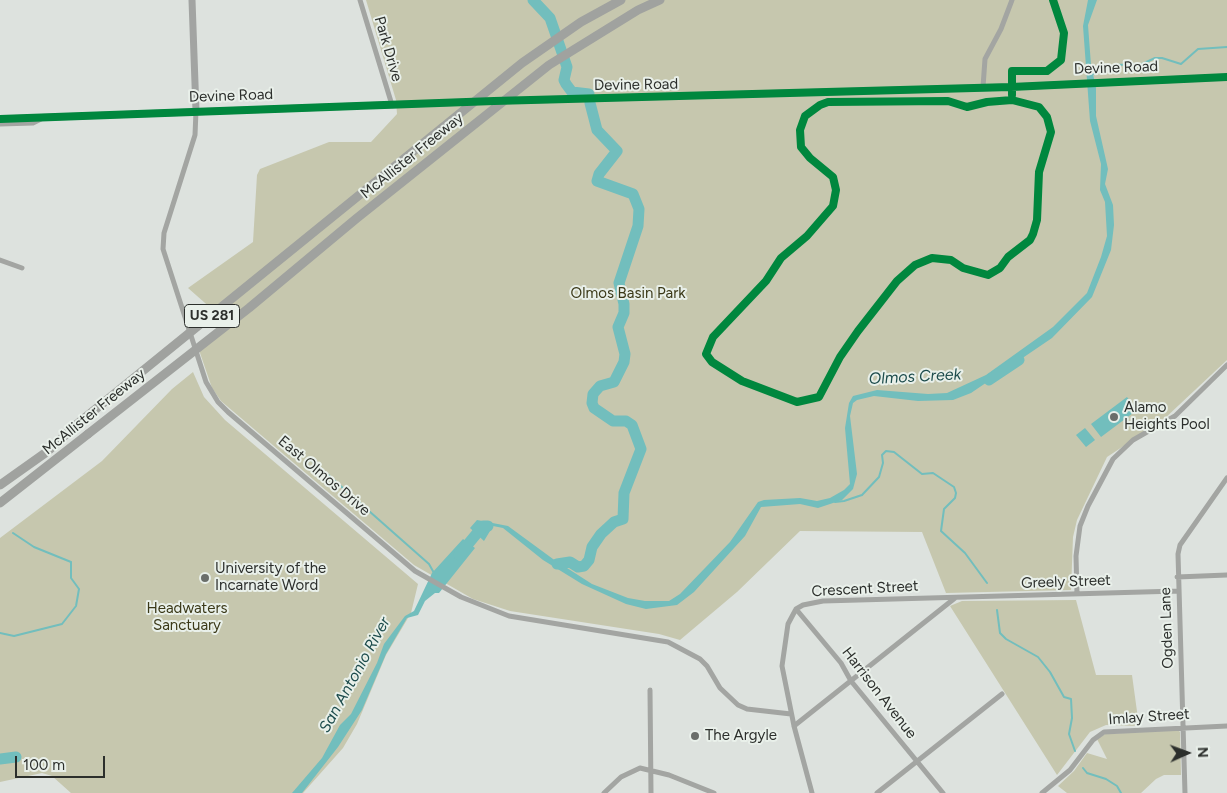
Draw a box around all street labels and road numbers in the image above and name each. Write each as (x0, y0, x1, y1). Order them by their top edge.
street label: Park Drive (370, 14, 406, 84)
street label: Devine Road (1074, 58, 1158, 78)
street label: Devine Road (594, 75, 678, 95)
street label: Devine Road (189, 86, 273, 106)
street label: McAllister Freeway (357, 109, 467, 203)
road number: US 281 (184, 304, 240, 328)
street label: McAllister Freeway (39, 365, 149, 459)
street label: East Olmos Drive (274, 432, 374, 520)
street label: Greely Street (1021, 571, 1111, 593)
street label: Crescent Street (811, 577, 919, 601)
street label: Ogden Lane (1157, 587, 1177, 669)
street label: Harrison Avenue (838, 644, 920, 742)
street label: Imlay Street (1108, 705, 1190, 729)

